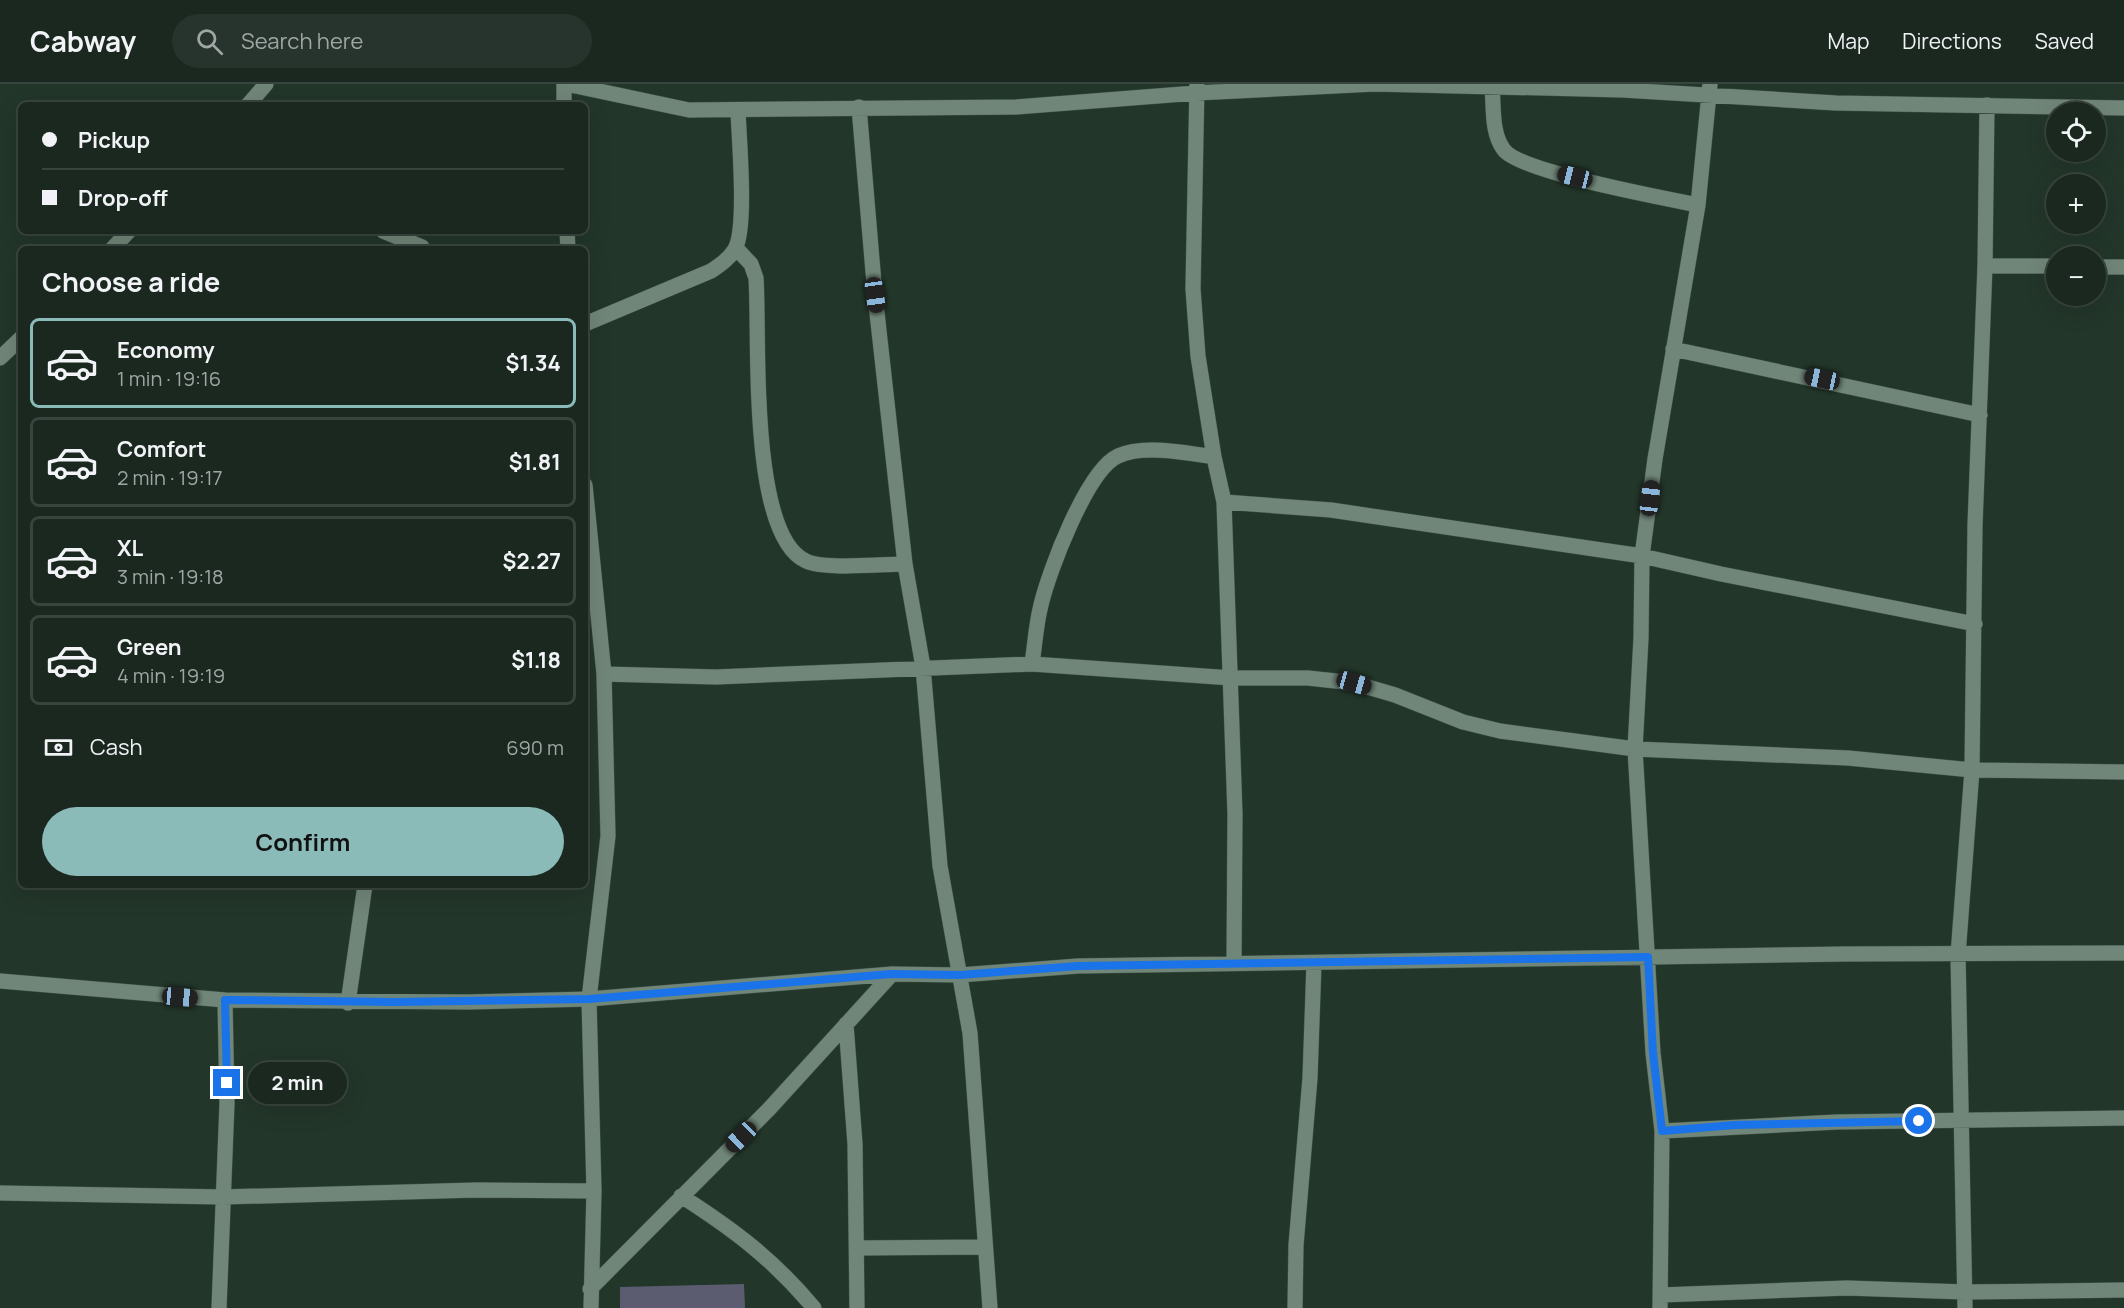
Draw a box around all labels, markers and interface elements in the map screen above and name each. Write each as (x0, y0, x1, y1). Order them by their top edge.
search box (172, 14, 592, 68)
text: Cabway (30, 22, 136, 60)
icon: search (193, 25, 226, 58)
text: Search here (241, 26, 363, 56)
text: Map (1828, 27, 1869, 55)
text: Directions (1902, 27, 2002, 55)
text: Saved (2035, 27, 2094, 55)
map controls (2046, 102, 2106, 306)
button: locate (2046, 102, 2106, 162)
text: Pickup (78, 125, 150, 155)
car (1555, 164, 1595, 190)
button: + (2046, 174, 2106, 234)
text: Drop-off (78, 183, 168, 213)
button: − (2046, 246, 2106, 306)
text: Choose a ride (42, 263, 220, 300)
car (864, 276, 886, 314)
text: Economy (117, 335, 215, 365)
icon: car (45, 336, 99, 390)
text: $1.34 (506, 348, 561, 378)
text: 1 min · 19:16 (117, 365, 221, 392)
car (1803, 366, 1841, 392)
text: Comfort (117, 434, 206, 464)
icon: car (45, 435, 99, 489)
text: $1.81 (509, 447, 561, 477)
text: 2 min · 19:17 (117, 464, 222, 491)
car (1639, 479, 1661, 517)
text: XL (117, 533, 143, 563)
icon: car (45, 534, 99, 588)
text: $2.27 (503, 546, 561, 576)
text: 3 min · 19:18 (117, 563, 224, 590)
text: Green (117, 632, 182, 662)
icon: car (45, 633, 99, 687)
text: $1.18 (511, 645, 561, 675)
text: 4 min · 19:19 (117, 662, 225, 689)
car (1334, 669, 1374, 697)
icon: cash (42, 731, 75, 764)
text: Cash (90, 732, 143, 762)
text: 690 m (506, 734, 564, 761)
button: Confirm (42, 807, 564, 876)
car (161, 986, 199, 1008)
callout: 2 min (248, 1062, 347, 1104)
route end (213, 1069, 240, 1096)
text: 2 min (271, 1069, 324, 1096)
route start (1905, 1107, 1932, 1134)
car (722, 1118, 760, 1156)

